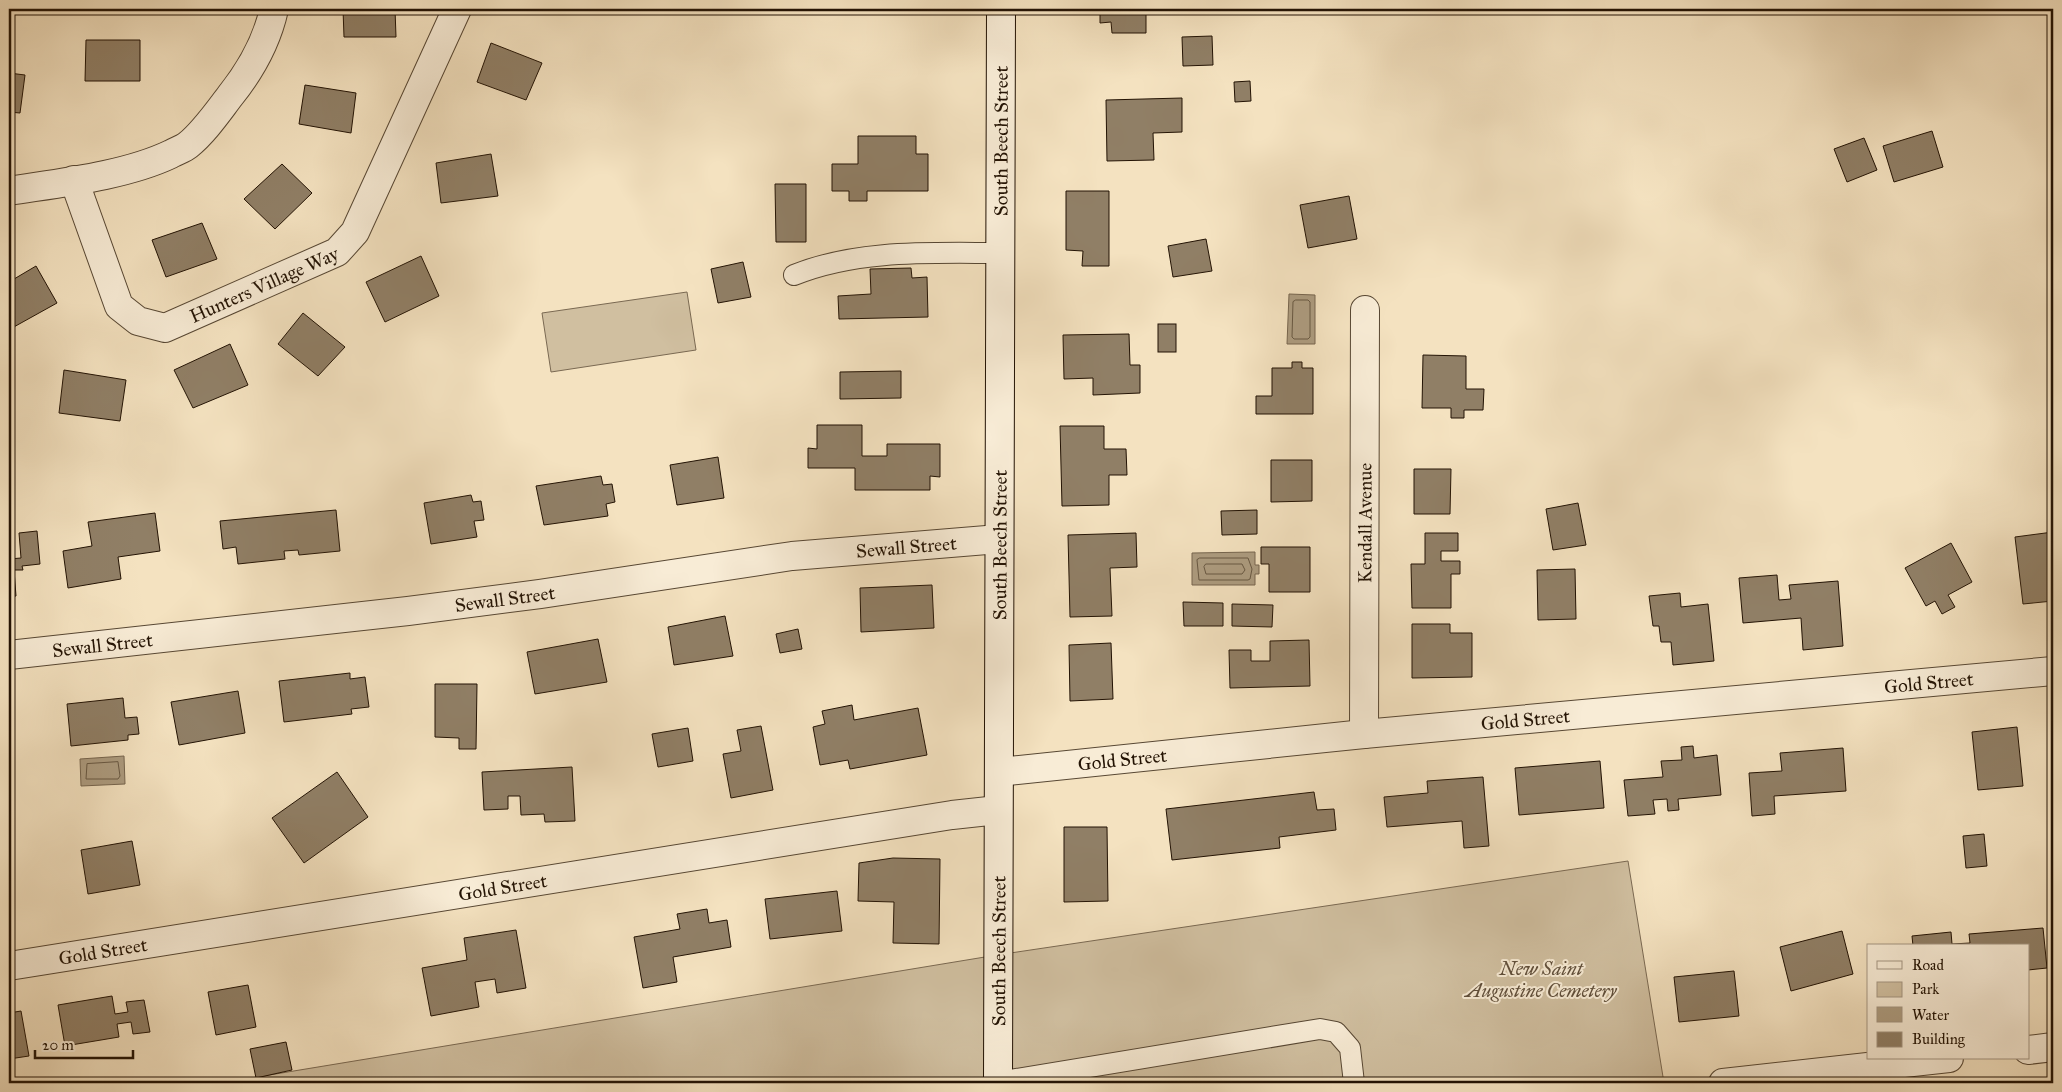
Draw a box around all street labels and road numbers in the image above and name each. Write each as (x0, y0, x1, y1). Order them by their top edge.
street label: South Beech Street (989, 65, 1013, 216)
street label: Hunters Village Way (186, 241, 343, 328)
street label: Kendall Avenue (1353, 463, 1377, 583)
street label: South Beech Street (988, 469, 1012, 620)
street label: Sewall Street (855, 532, 958, 563)
street label: Sewall Street (453, 581, 557, 617)
street label: Sewall Street (51, 628, 154, 662)
street label: Gold Street (1883, 667, 1975, 698)
street label: Gold Street (1480, 704, 1571, 735)
street label: Gold Street (1077, 744, 1168, 776)
street label: Gold Street (457, 869, 549, 906)
street label: South Beech Street (987, 875, 1011, 1026)
street label: Gold Street (57, 933, 149, 970)

